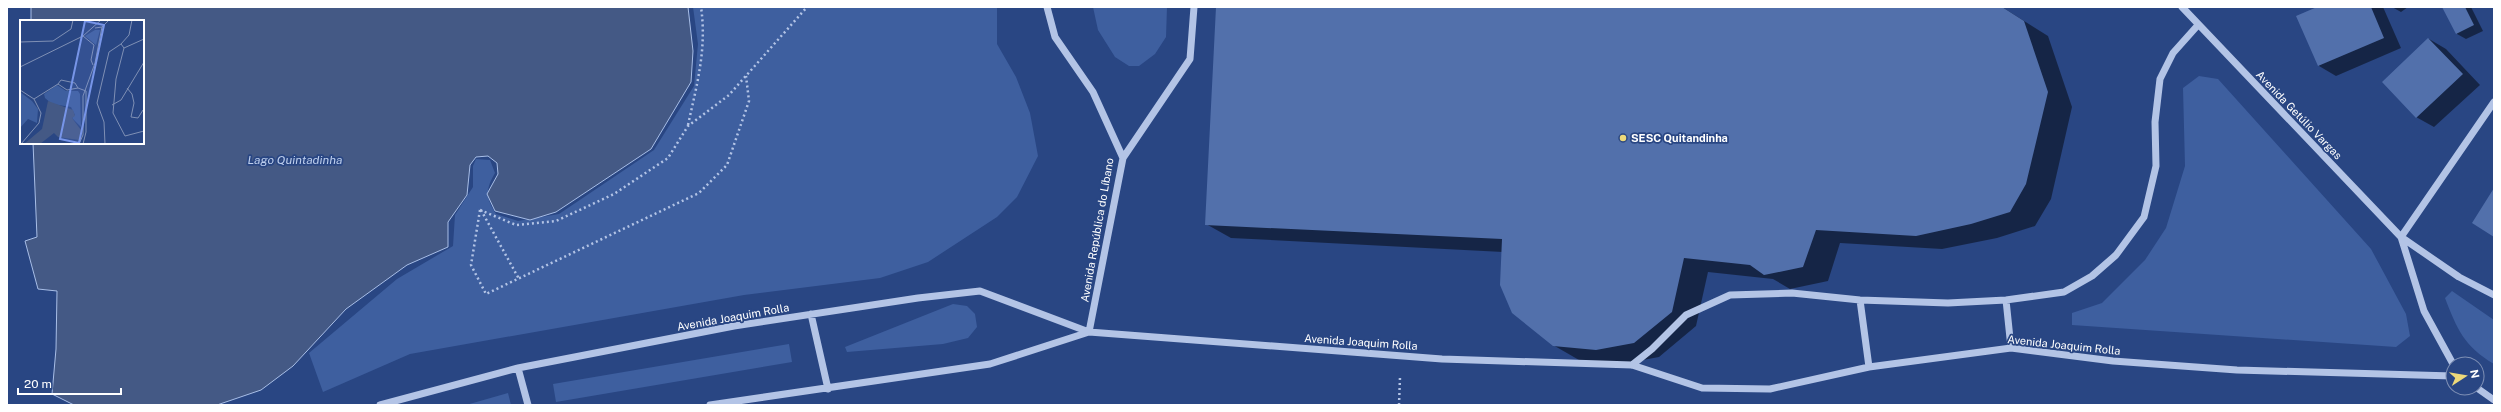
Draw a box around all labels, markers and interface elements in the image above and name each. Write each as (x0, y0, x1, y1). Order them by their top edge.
inset map (20, 20, 144, 144)
street label: Avenida Getúlio Vargas (2254, 68, 2345, 162)
place label: SESC Quitandinha (1631, 132, 1728, 144)
marker: SESC Quitandinha (1618, 133, 1628, 143)
water label: Lago Quintadinha (248, 153, 342, 167)
street label: Avenida República do Líbano (1078, 157, 1116, 303)
street label: Avenida Joaquim Rolla (676, 301, 790, 333)
street label: Avenida Joaquim Rolla (1304, 332, 1418, 352)
street label: Avenida Joaquim Rolla (2007, 333, 2121, 357)
north arrow (2445, 356, 2485, 396)
text: N (2468, 368, 2482, 379)
scale bar (18, 370, 121, 396)
text: 20 m (24, 377, 52, 391)

